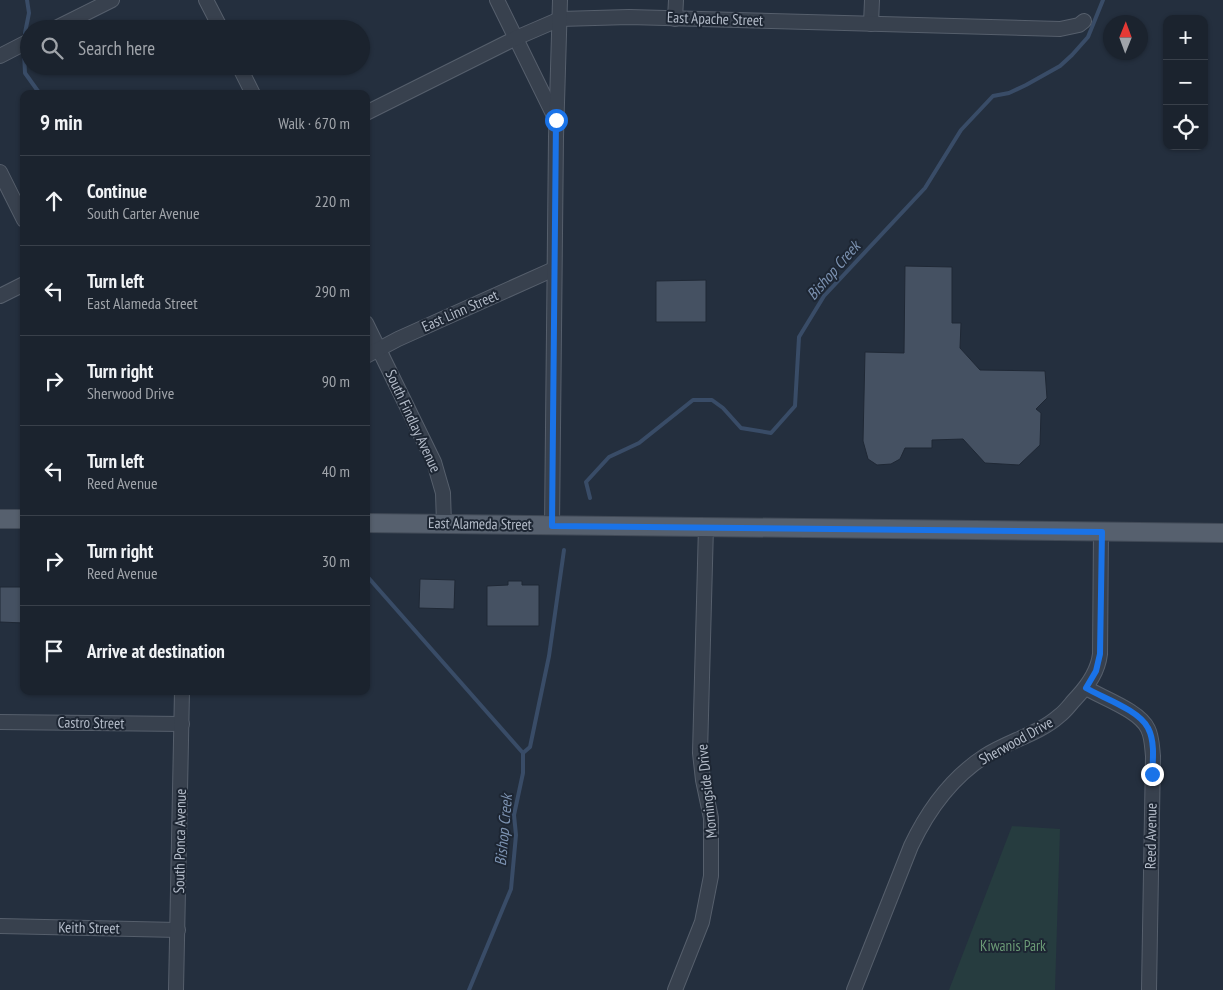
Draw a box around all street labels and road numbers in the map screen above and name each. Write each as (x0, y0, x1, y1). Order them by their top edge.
street label: East Apache Street (667, 7, 764, 30)
street label: East Linn Street (419, 285, 501, 336)
street label: South Findlay Avenue (381, 366, 446, 475)
street label: East Alameda Street (428, 513, 532, 534)
street label: Castro Street (57, 712, 125, 733)
street label: Sherwood Drive (975, 712, 1056, 769)
street label: Morningside Drive (692, 743, 721, 839)
street label: South Ponca Avenue (169, 788, 190, 894)
street label: Reed Avenue (1140, 803, 1161, 869)
street label: Keith Street (58, 917, 120, 938)

